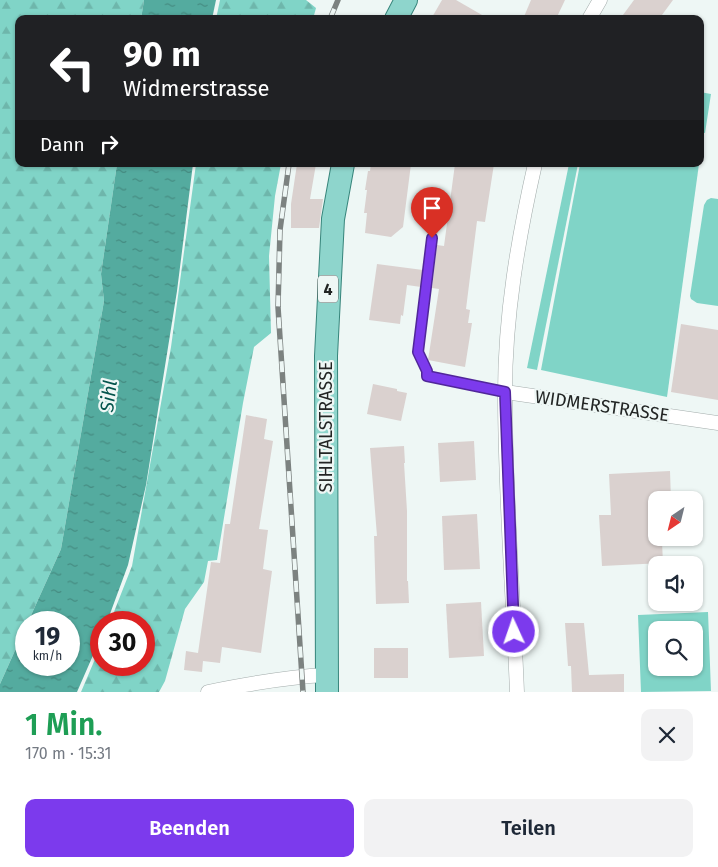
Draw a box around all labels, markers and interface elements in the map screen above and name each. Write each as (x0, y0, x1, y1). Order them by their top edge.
text: 90 m (123, 33, 201, 75)
icon: left (40, 35, 105, 100)
text: Widmerstrasse (123, 75, 270, 102)
icon: right (95, 130, 123, 158)
text: Dann (40, 133, 85, 156)
pin (411, 187, 453, 238)
icon: arrive (418, 194, 446, 222)
road number: 4 (318, 276, 338, 302)
street label: SIHLTALSTRASSE (315, 361, 337, 493)
water label: Sihl (95, 379, 122, 414)
street label: WIDMERSTRASSE (534, 386, 670, 426)
north arrow (648, 491, 702, 546)
map controls (648, 491, 703, 676)
button: sound (648, 556, 703, 611)
position arrow (487, 605, 539, 657)
speed limit sign: 30 (90, 611, 155, 676)
button: search (648, 621, 703, 676)
text: 19 (35, 622, 60, 652)
text: km/h (33, 649, 62, 663)
text: 1 Min. (25, 707, 103, 743)
button: close (641, 709, 693, 761)
text: 170 m · 15:31 (25, 744, 111, 763)
button: Beenden (25, 799, 354, 857)
button: Teilen (364, 799, 693, 857)

